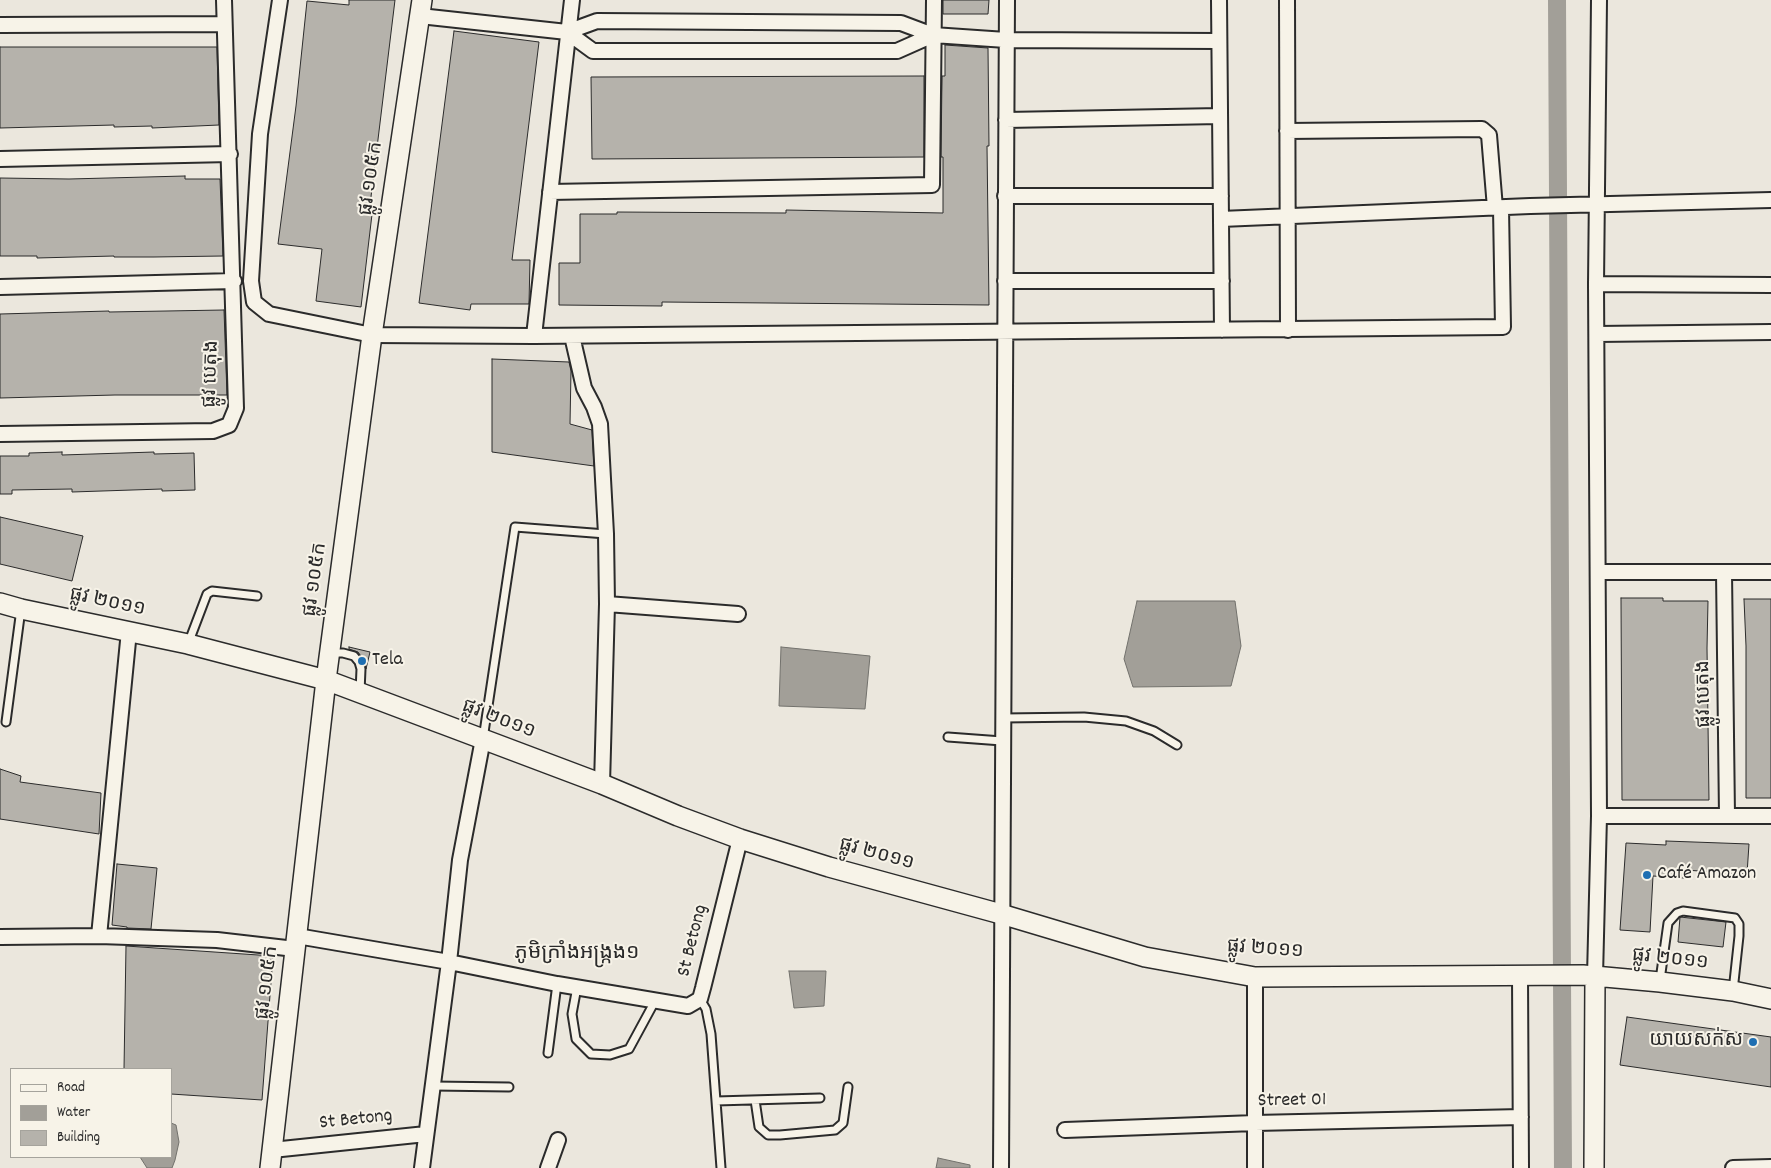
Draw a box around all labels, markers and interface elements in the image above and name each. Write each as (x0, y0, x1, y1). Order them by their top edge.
street label: ផ្លូវ ១០៥ក (356, 140, 390, 218)
street label: ផ្លូវ បេតុង (200, 340, 226, 408)
street label: ផ្លូវ ១០៥ក (300, 541, 334, 619)
street label: ផ្លូវ ២០១១ (67, 584, 147, 624)
place label: Tela (372, 649, 403, 673)
marker: Tela (356, 655, 368, 667)
street label: ផ្លូវ បេតុង (1693, 660, 1719, 728)
street label: ផ្លូវ ២០១១ (458, 696, 538, 746)
street label: ផ្លូវ ២០១១ (836, 834, 916, 878)
place label: Café Amazon (1657, 863, 1756, 887)
marker: Café Amazon (1641, 869, 1653, 881)
street label: St Betong (673, 903, 715, 979)
street label: ផ្លូវ ២០១១ (1226, 936, 1304, 966)
district label: ភូមិក្រាំងអង្រ្កង១ (515, 942, 639, 968)
street label: ផ្លូវ ១០៥ក (253, 945, 285, 1021)
street label: ផ្លូវ ២០១១ (1630, 945, 1710, 977)
place label: យាយសក់ស (1649, 1030, 1743, 1054)
marker: យាយសក់ស (1747, 1036, 1759, 1048)
legend (10, 1068, 172, 1158)
text: Road (57, 1077, 85, 1099)
street label: Street 01 (1258, 1089, 1326, 1115)
text: Water (57, 1102, 90, 1124)
street label: St Betong (318, 1105, 394, 1137)
text: Building (57, 1127, 100, 1149)

